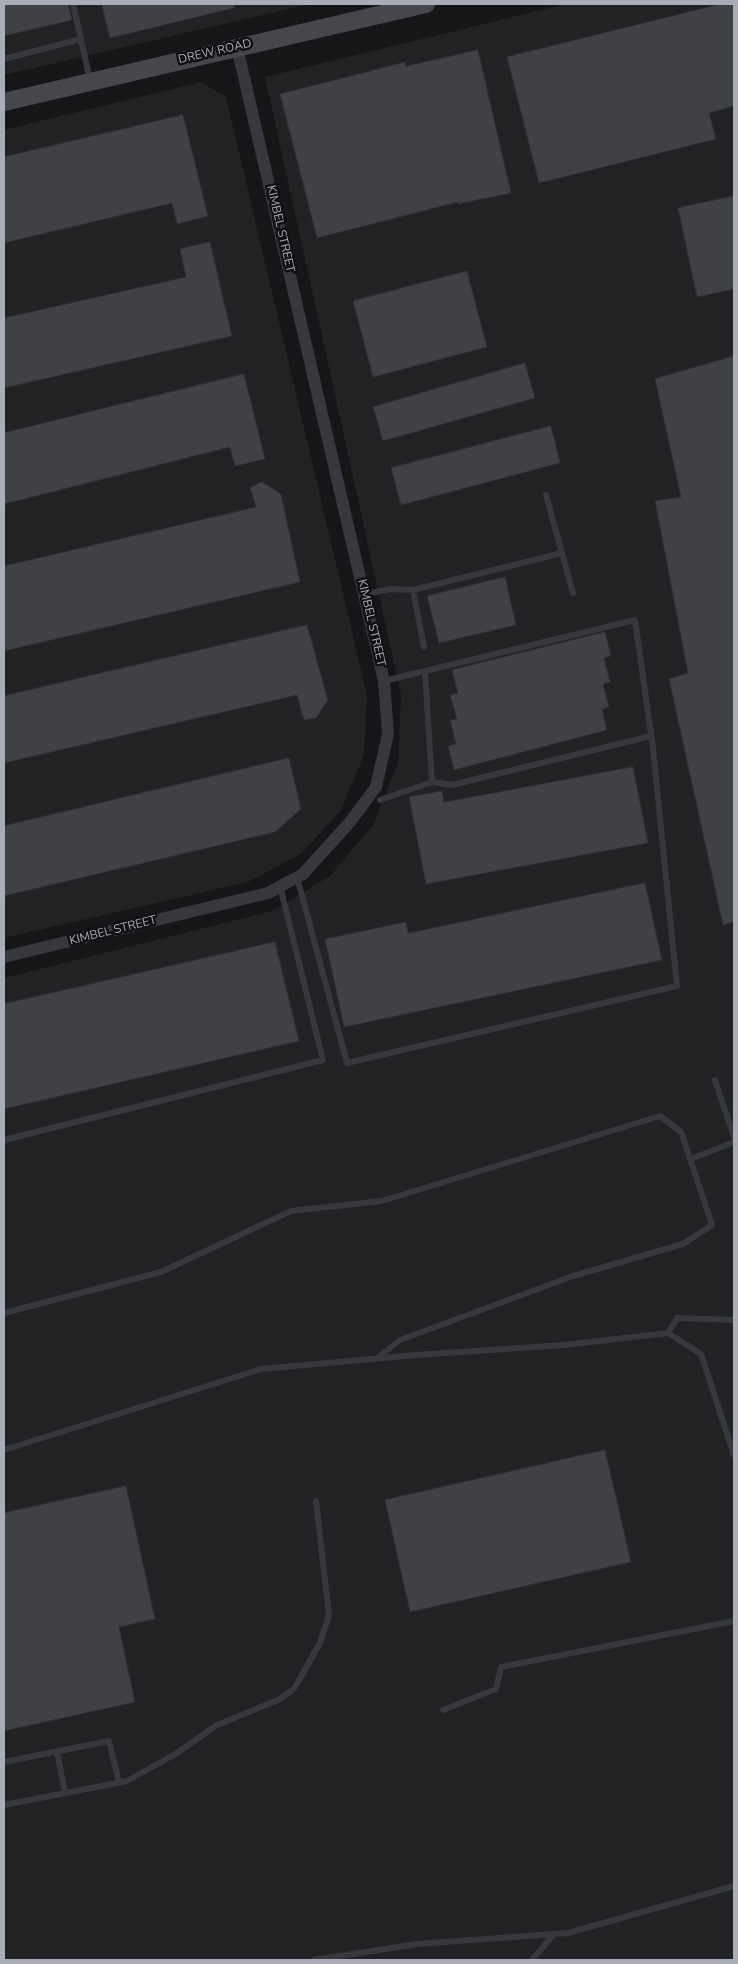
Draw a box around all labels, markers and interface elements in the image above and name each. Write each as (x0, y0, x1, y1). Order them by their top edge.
street label: DREW ROAD (177, 37, 253, 67)
street label: KIMBEL STREET (263, 184, 297, 274)
street label: KIMBEL STREET (354, 578, 388, 668)
street label: KIMBEL STREET (68, 913, 158, 949)

